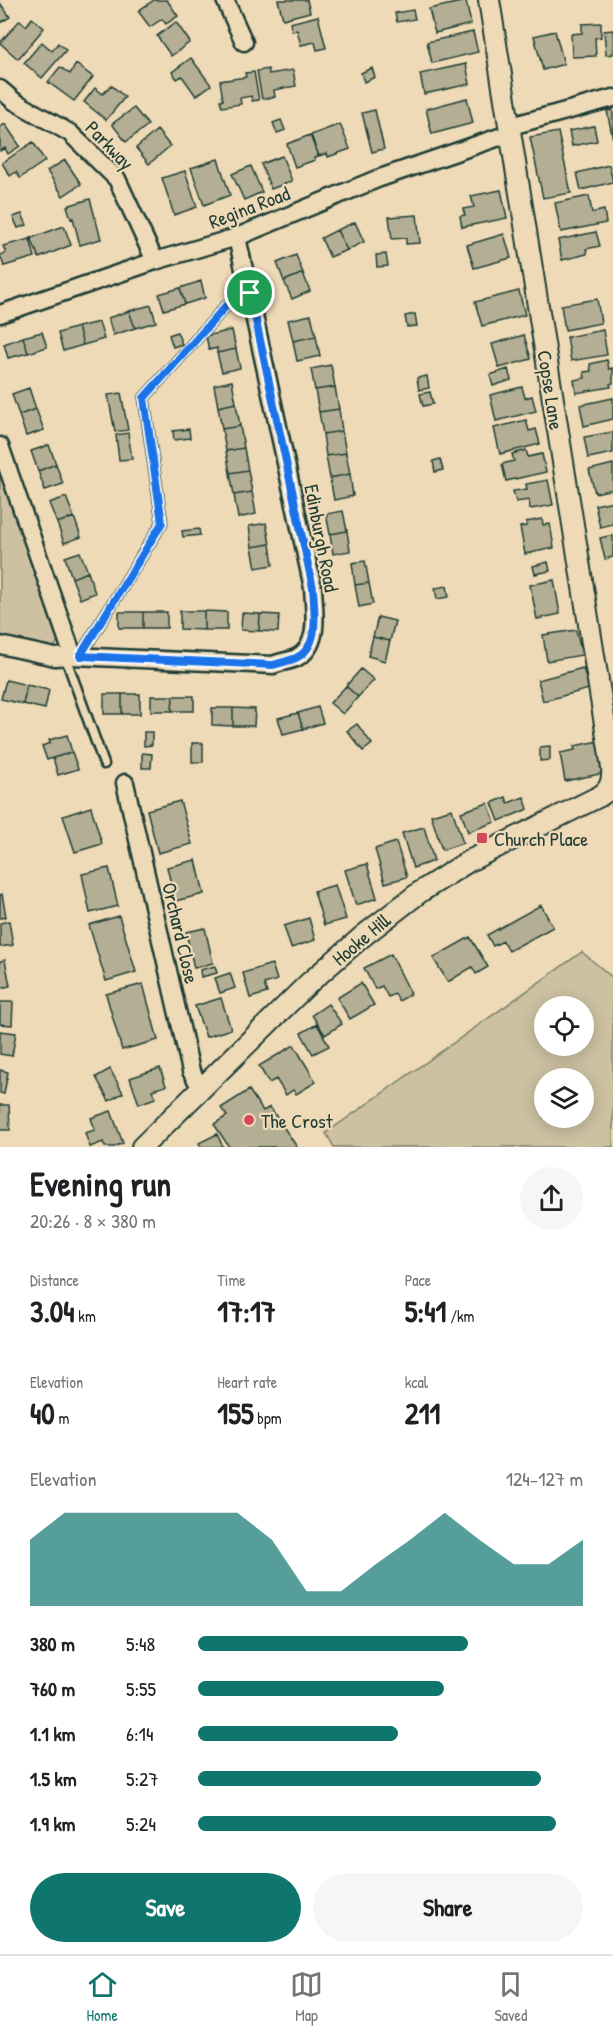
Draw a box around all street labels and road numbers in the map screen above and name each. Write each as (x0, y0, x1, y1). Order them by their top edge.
street label: Parkway (80, 114, 140, 176)
street label: Regina Road (205, 179, 294, 235)
street label: Copse Lane (531, 348, 571, 432)
street label: Edinburgh Road (298, 482, 346, 594)
street label: Orchard Close (156, 880, 206, 986)
street label: Hooke Hill (326, 906, 396, 971)

